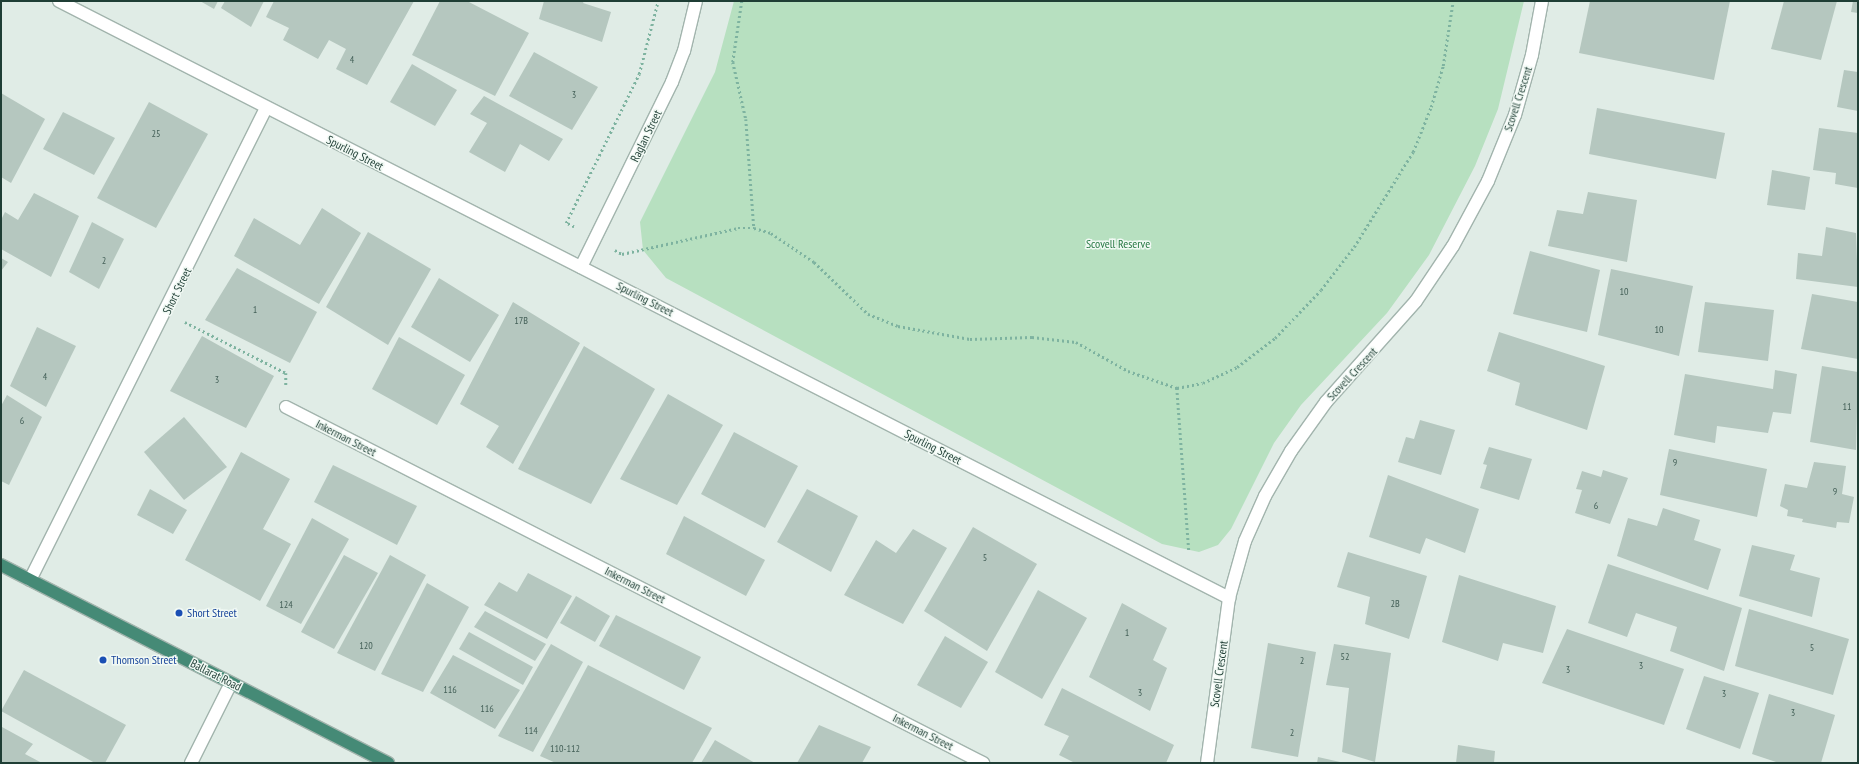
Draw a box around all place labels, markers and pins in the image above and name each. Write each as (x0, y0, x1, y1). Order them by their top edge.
place label: Short Street (187, 606, 237, 620)
marker: Short Street (174, 608, 184, 618)
place label: Thomson Street (111, 653, 177, 667)
marker: Thomson Street (98, 655, 108, 665)

